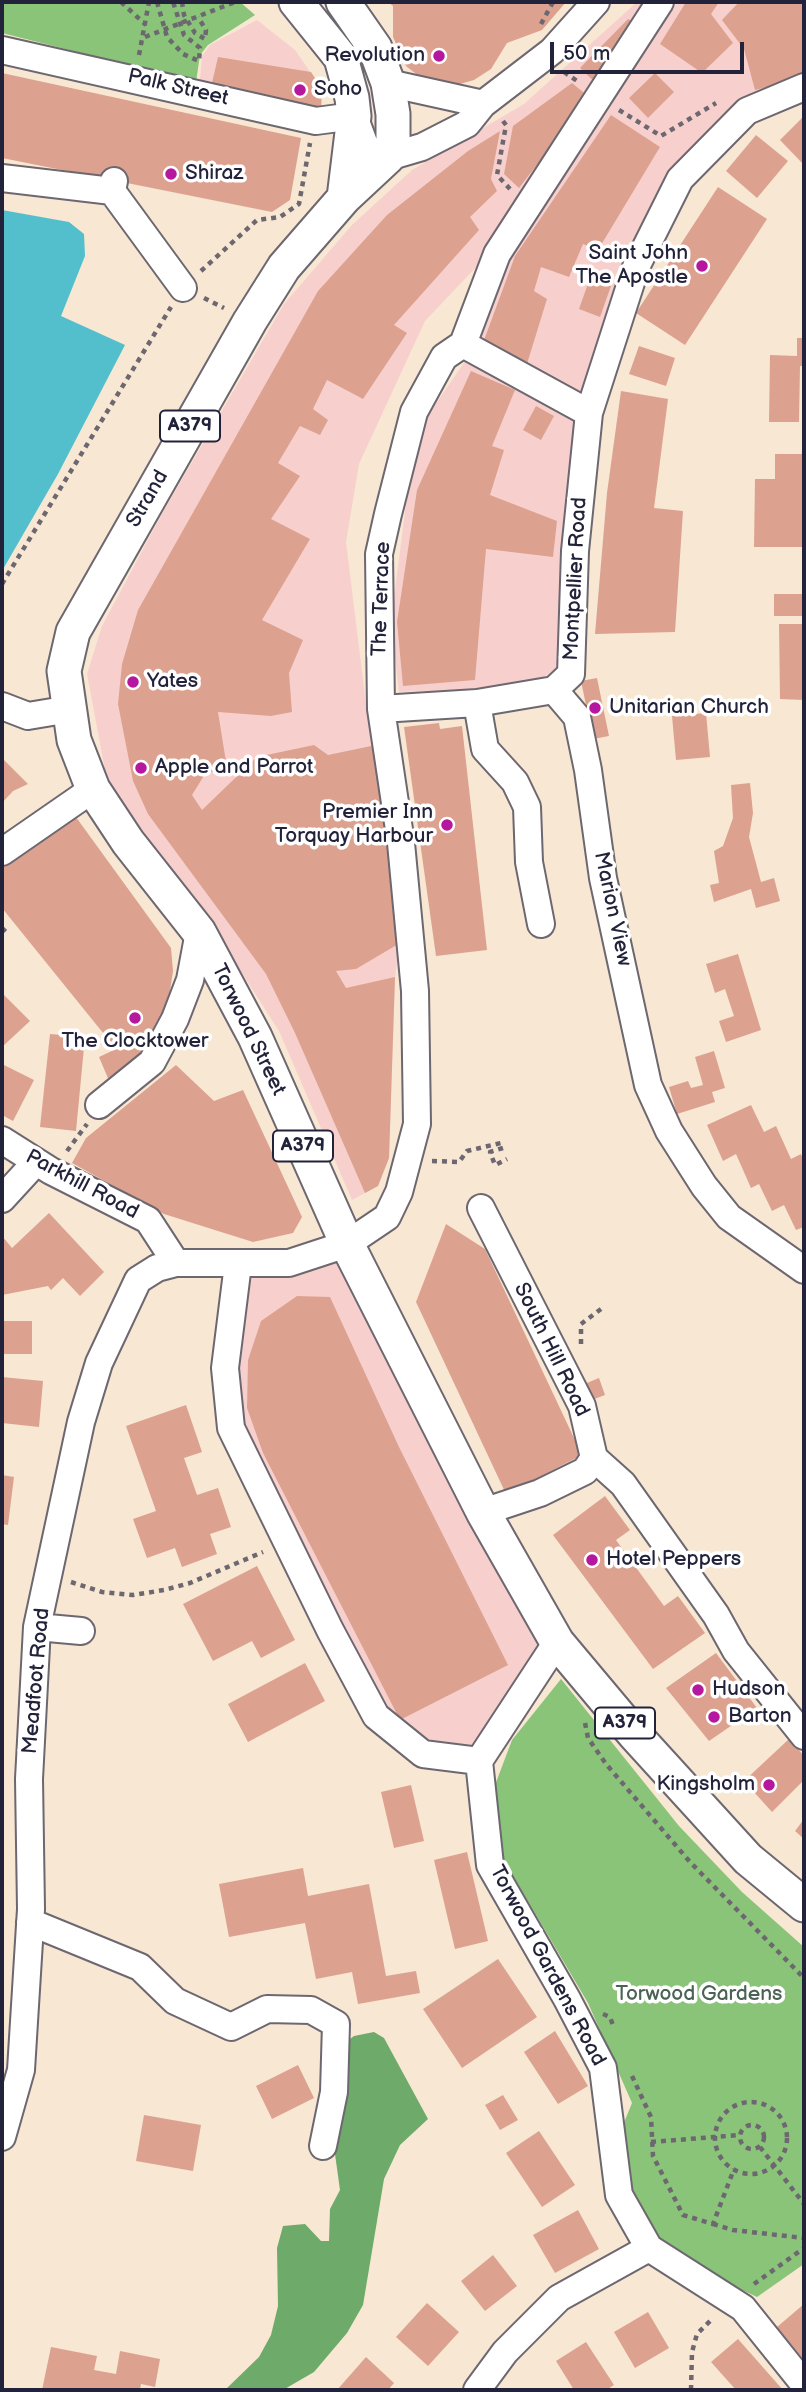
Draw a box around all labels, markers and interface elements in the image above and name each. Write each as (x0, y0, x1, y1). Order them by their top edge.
scale bar (554, 28, 748, 72)
text: 50 m (563, 41, 610, 66)
place label: Revolution (324, 43, 425, 69)
marker: Revolution (431, 48, 447, 64)
street label: Palk Street (125, 64, 231, 112)
place label: Soho (314, 77, 362, 103)
marker: Soho (292, 82, 308, 98)
place label: Shiraz (185, 161, 243, 187)
marker: Shiraz (163, 166, 179, 182)
place label: Saint John The Apostle (575, 241, 688, 291)
marker: Saint John The Apostle (694, 258, 710, 274)
road number: A379 (160, 410, 220, 442)
street label: Strand (122, 466, 174, 532)
street label: Montpellier Road (559, 497, 593, 661)
street label: The Terrace (367, 541, 397, 657)
place label: Yates (147, 669, 198, 695)
marker: Yates (125, 674, 141, 690)
place label: Unitarian Church (609, 695, 769, 721)
marker: Unitarian Church (587, 700, 603, 716)
place label: Apple and Parrot (155, 755, 313, 781)
marker: Apple and Parrot (133, 760, 149, 776)
place label: Premier Inn Torquay Harbour (275, 800, 433, 850)
marker: Premier Inn Torquay Harbour (439, 817, 455, 833)
street label: Marion View (588, 849, 636, 969)
street label: Torwood Street (205, 960, 291, 1100)
marker: The Clocktower (127, 1010, 143, 1026)
place label: The Clocktower (62, 1029, 208, 1055)
road number: A379 (273, 1130, 333, 1162)
street label: Parkhill Road (21, 1145, 143, 1225)
street label: South Hill Road (508, 1279, 594, 1421)
place label: Hotel Peppers (606, 1547, 741, 1573)
marker: Hotel Peppers (584, 1552, 600, 1568)
street label: Meadfoot Road (18, 1607, 56, 1755)
place label: Hudson (712, 1677, 785, 1703)
marker: Hudson (690, 1682, 706, 1698)
place label: Barton (728, 1704, 792, 1730)
road number: A379 (595, 1708, 655, 1738)
marker: Barton (706, 1709, 722, 1725)
place label: Kingsholm (657, 1772, 755, 1798)
marker: Kingsholm (761, 1777, 777, 1793)
street label: Torwood Gardens Road (483, 1861, 611, 2071)
park label: Torwood Gardens (616, 1982, 782, 2008)

